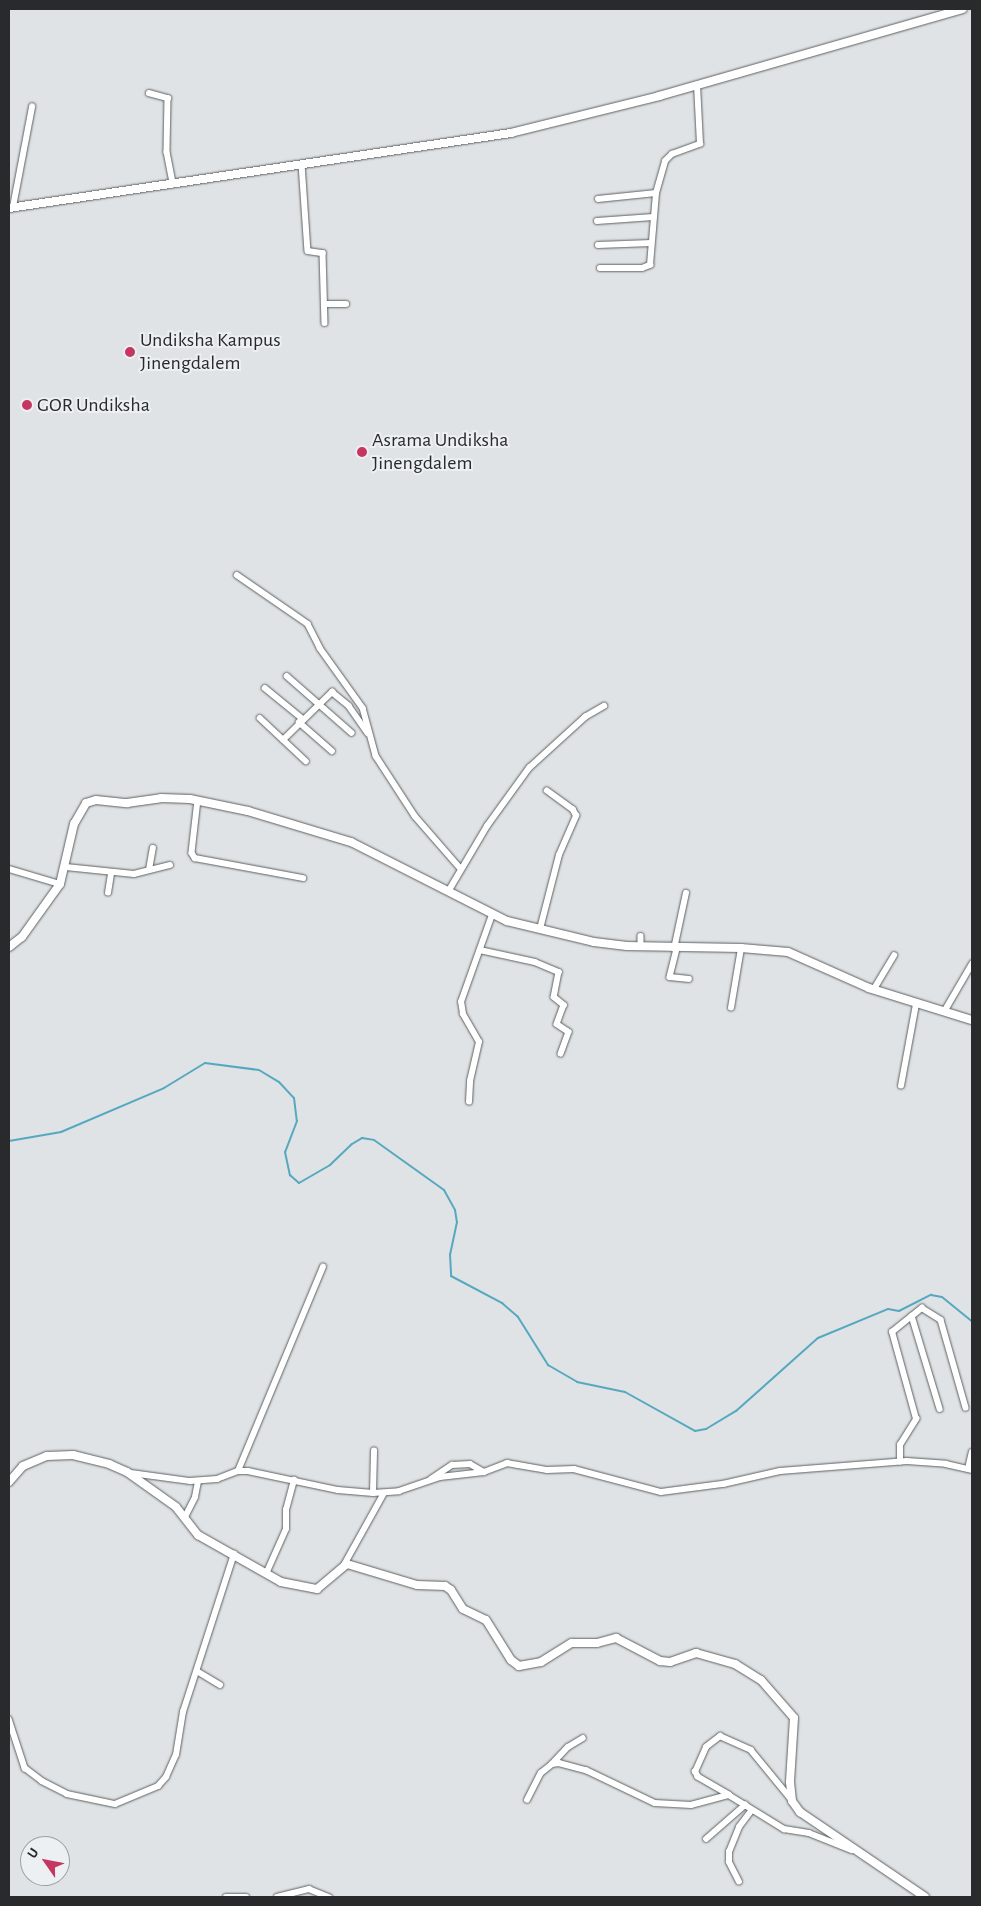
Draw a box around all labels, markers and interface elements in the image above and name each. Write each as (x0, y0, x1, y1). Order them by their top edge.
place label: Undiksha Kampus Jinengdalem (140, 329, 281, 376)
marker: Undiksha Kampus Jinengdalem (124, 346, 136, 358)
place label: GOR Undiksha (37, 393, 150, 417)
marker: GOR Undiksha (21, 399, 33, 411)
place label: Asrama Undiksha Jinengdalem (372, 429, 509, 476)
marker: Asrama Undiksha Jinengdalem (356, 446, 368, 458)
north arrow (20, 1836, 70, 1886)
text: U (25, 1846, 42, 1861)

